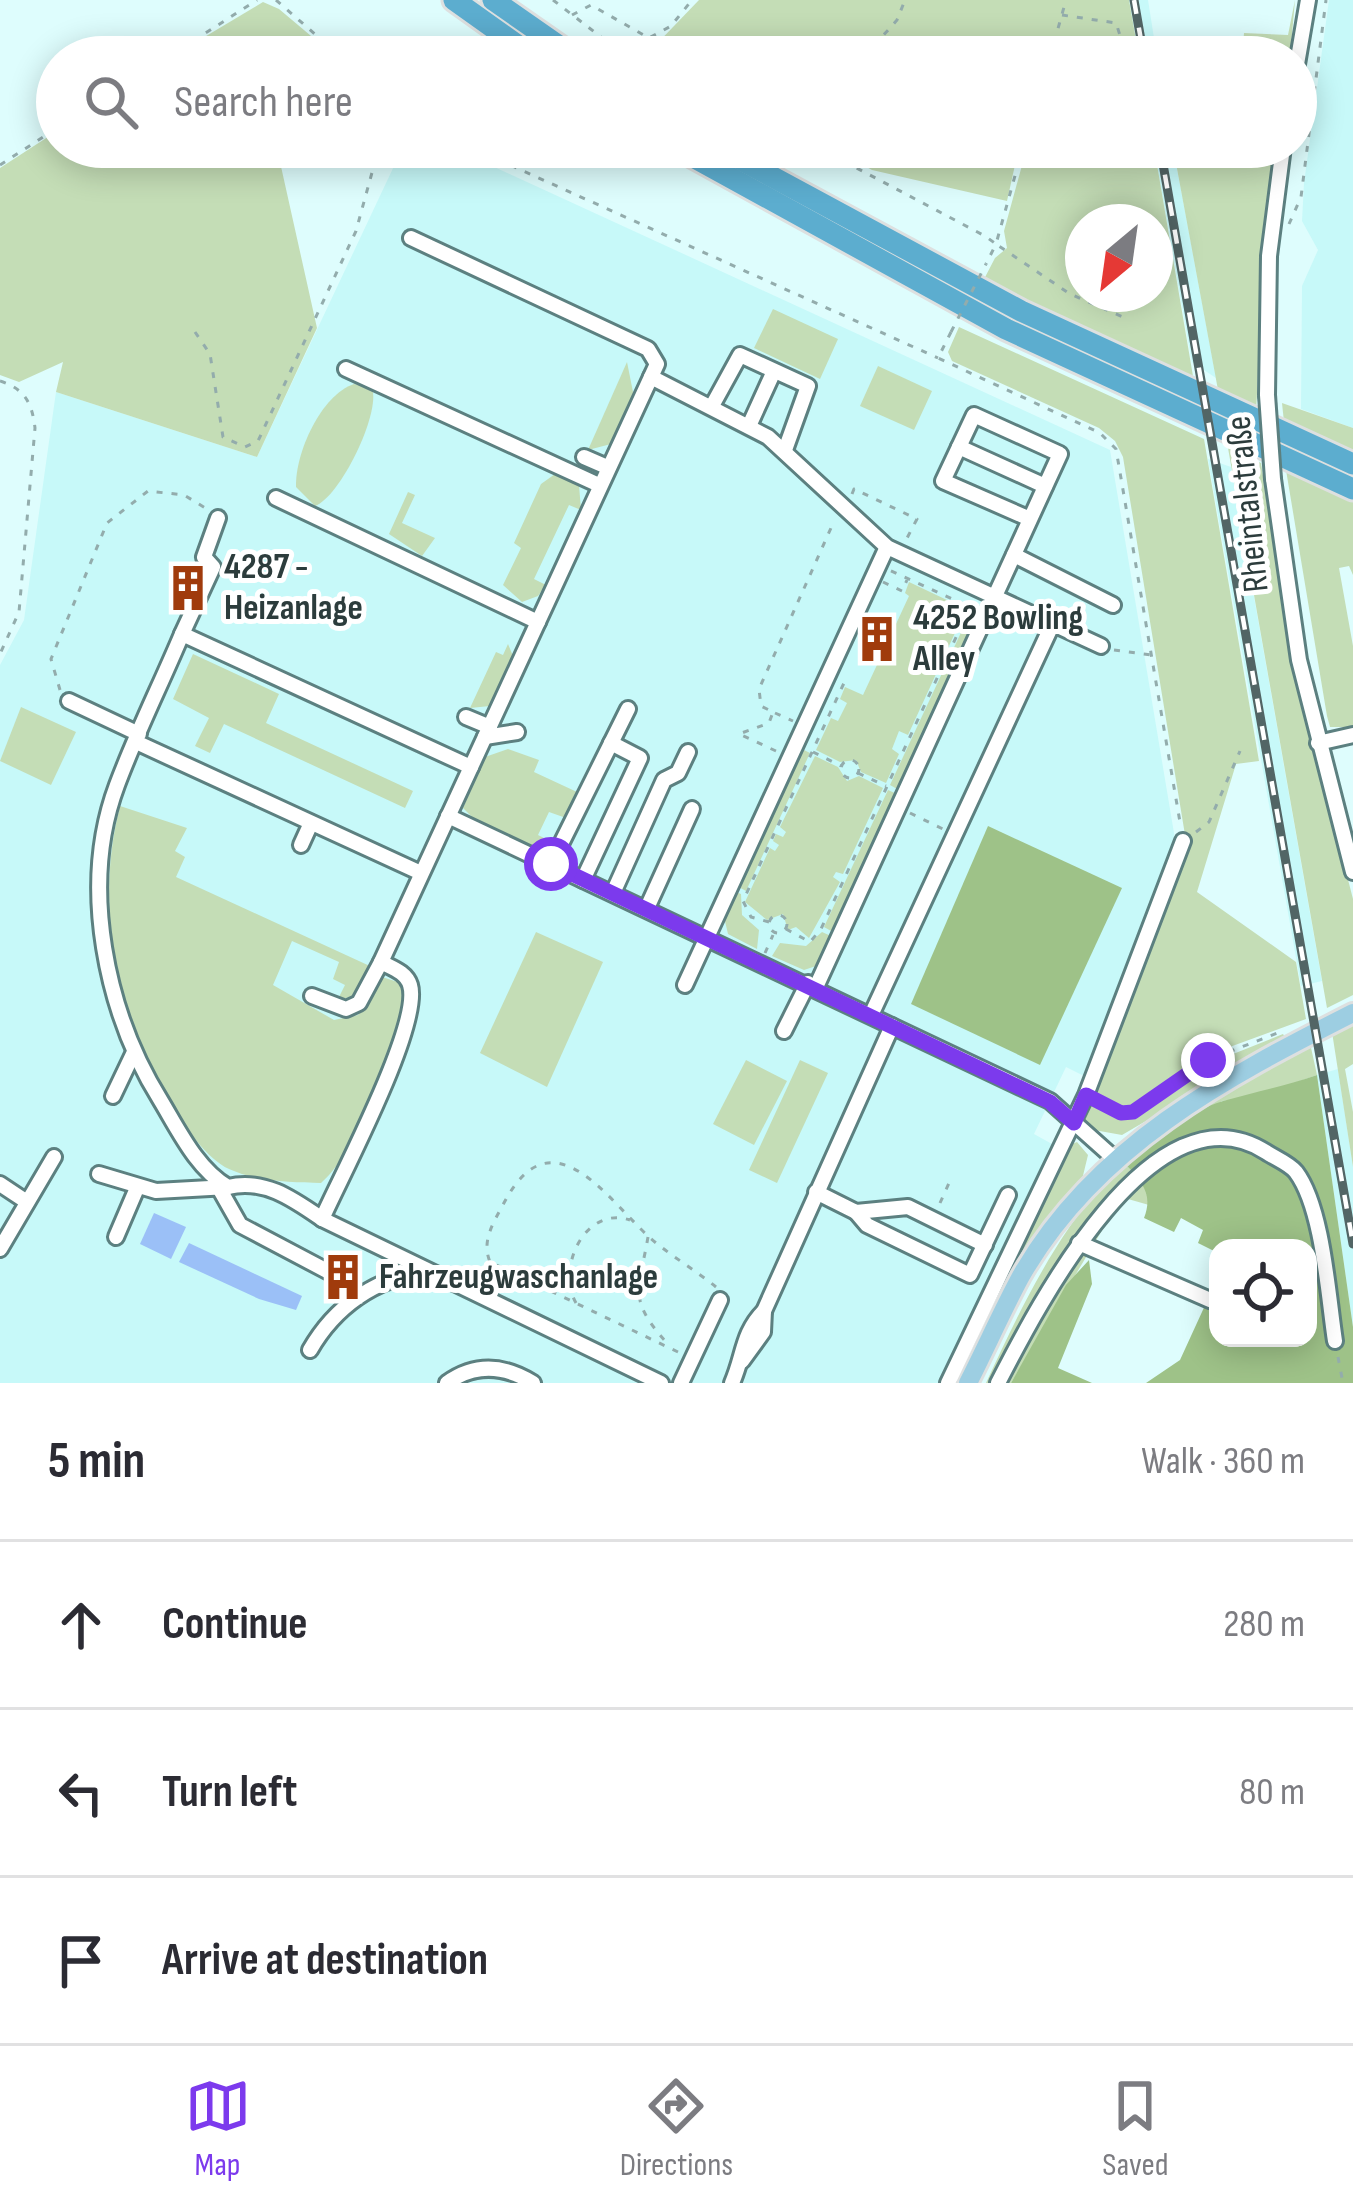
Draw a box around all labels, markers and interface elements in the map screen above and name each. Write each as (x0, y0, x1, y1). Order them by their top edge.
search box (36, 36, 1317, 168)
icon: search (78, 69, 144, 135)
text: Search here (174, 75, 353, 130)
north arrow (1065, 204, 1173, 312)
street label: Rheintalstraße (1217, 414, 1279, 594)
place label: 4287 - Heizanlage (224, 546, 363, 630)
building icon: 4287 - Heizanlage (163, 563, 213, 613)
place label: 4252 Bowling Alley (912, 597, 1083, 681)
building icon: 4252 Bowling Alley (852, 614, 902, 664)
route start (524, 837, 578, 891)
route end (1181, 1033, 1235, 1087)
map controls (1209, 1239, 1317, 1347)
button: locate (1209, 1239, 1317, 1347)
building icon: Fahrzeugwaschanlage (318, 1252, 368, 1302)
place label: Fahrzeugwaschanlage (379, 1256, 658, 1299)
text: 5 min (48, 1431, 145, 1492)
text: Walk · 360 m (1141, 1438, 1305, 1485)
icon: ahead (48, 1592, 114, 1658)
text: Continue (162, 1597, 308, 1652)
text: 280 m (1223, 1601, 1305, 1648)
icon: left (48, 1760, 114, 1826)
text: Turn left (162, 1765, 297, 1820)
text: 80 m (1239, 1769, 1305, 1816)
icon: arrive (48, 1928, 114, 1994)
text: Arrive at destination (162, 1933, 488, 1988)
tab: Map (185, 2073, 251, 2185)
tab: Directions (620, 2073, 733, 2185)
tab: Saved (1102, 2073, 1168, 2185)

